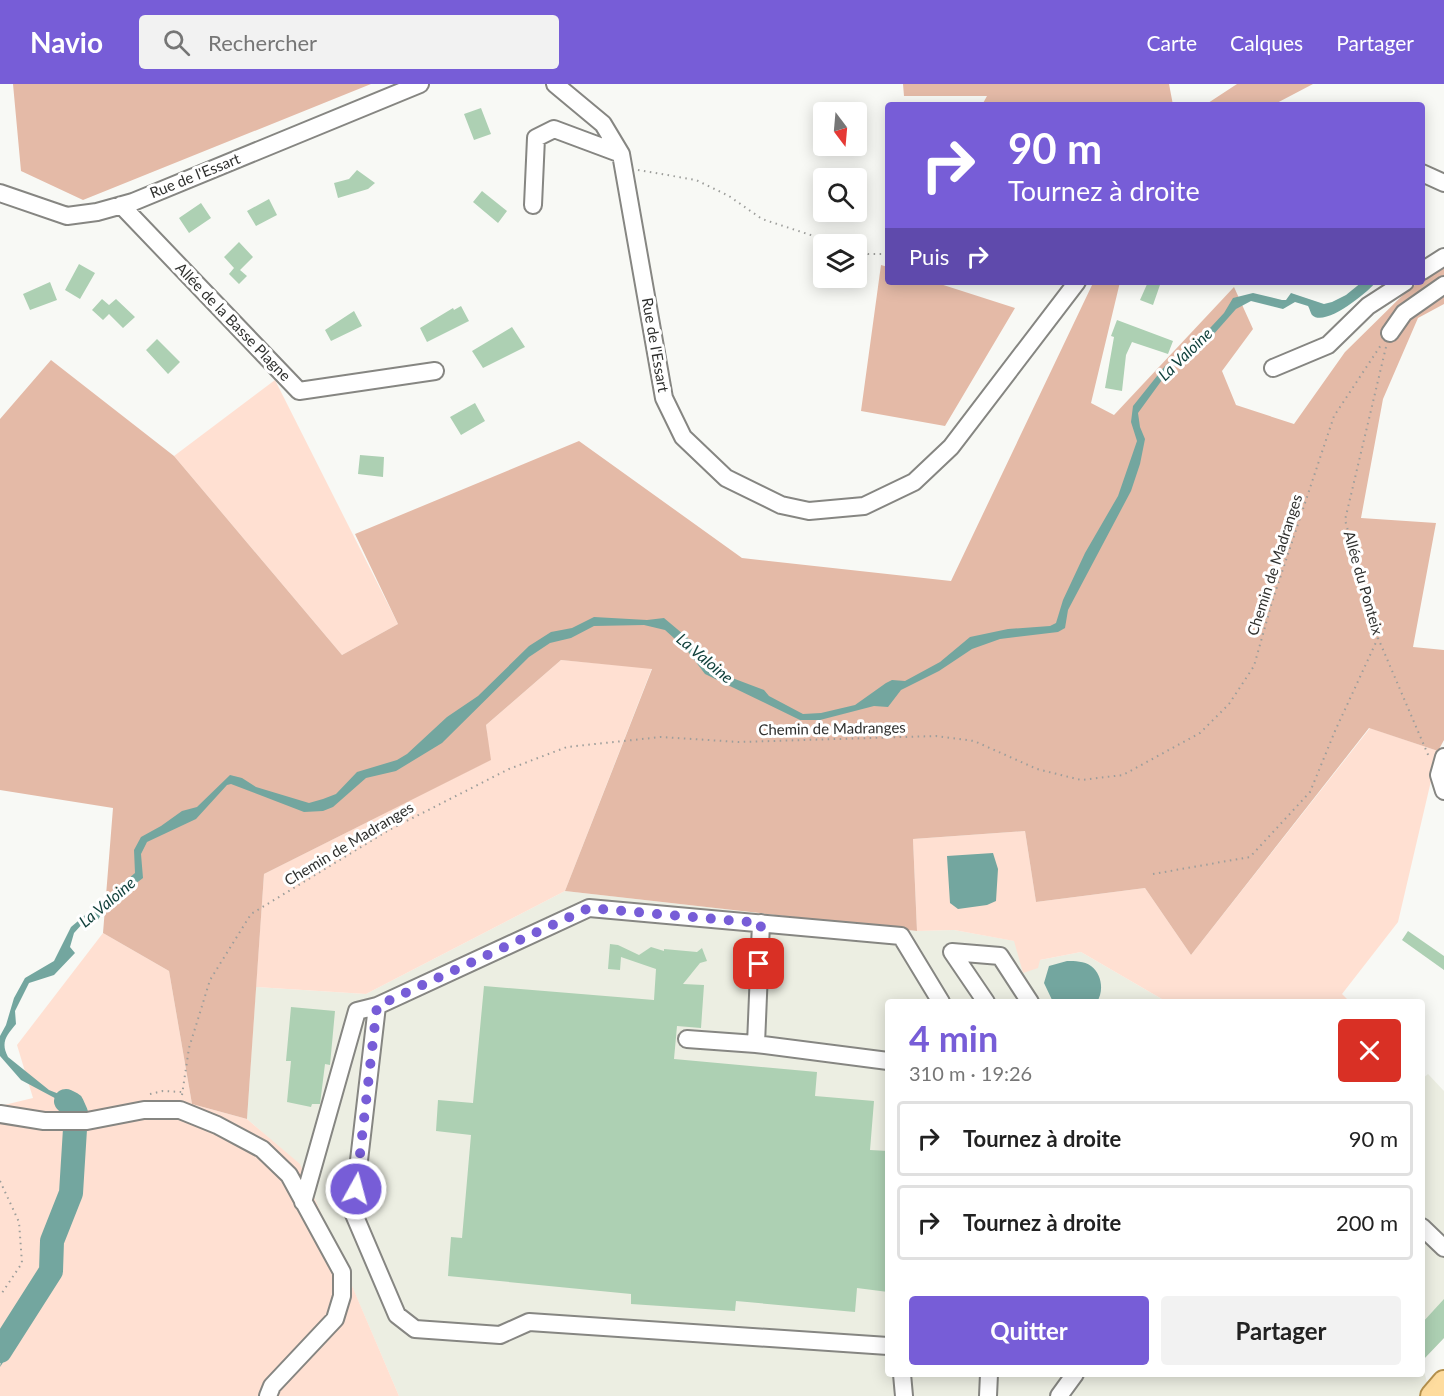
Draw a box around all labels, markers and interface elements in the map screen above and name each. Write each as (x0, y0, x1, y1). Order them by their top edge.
search box (139, 15, 559, 69)
text: Navio (30, 25, 103, 59)
icon: search (160, 26, 193, 59)
text: Rechercher (208, 29, 317, 56)
text: Carte (1146, 30, 1197, 55)
text: Calques (1230, 30, 1303, 55)
text: Partager (1336, 30, 1414, 55)
north arrow (813, 102, 867, 156)
map controls (813, 102, 867, 288)
text: 90 m (1008, 123, 1102, 173)
icon: right (909, 126, 987, 204)
street label: Rue de l'Essart (147, 149, 243, 201)
button: search (813, 168, 867, 222)
text: Tournez à droite (1008, 174, 1200, 207)
button: layers (813, 234, 867, 288)
icon: right (961, 240, 994, 273)
text: Puis (909, 243, 949, 270)
street label: Allée de la Basse Plagne (172, 258, 295, 384)
street label: Rue de l'Essart (639, 296, 673, 394)
water label: La Valoine (1154, 323, 1216, 384)
street label: Chemin de Madranges (1243, 492, 1305, 638)
street label: Allée du Ponteix (1341, 529, 1388, 637)
water label: La Valoine (673, 629, 738, 687)
street label: Chemin de Madranges (758, 718, 906, 738)
street label: Chemin de Madranges (281, 797, 416, 889)
water label: La Valoine (75, 872, 139, 931)
pin (733, 938, 784, 989)
icon: arrive (742, 947, 775, 980)
text: 4 min (909, 1016, 998, 1060)
button: close (1338, 1019, 1401, 1082)
text: 310 m · 19:26 (909, 1061, 1032, 1085)
icon: right (912, 1122, 945, 1155)
text: Tournez à droite (963, 1125, 1121, 1152)
text: 90 m (1349, 1125, 1398, 1152)
position arrow (324, 1157, 388, 1221)
icon: right (912, 1206, 945, 1239)
text: Tournez à droite (963, 1209, 1121, 1236)
text: 200 m (1336, 1209, 1398, 1236)
button: Quitter (909, 1296, 1149, 1365)
button: Partager (1161, 1296, 1401, 1365)

